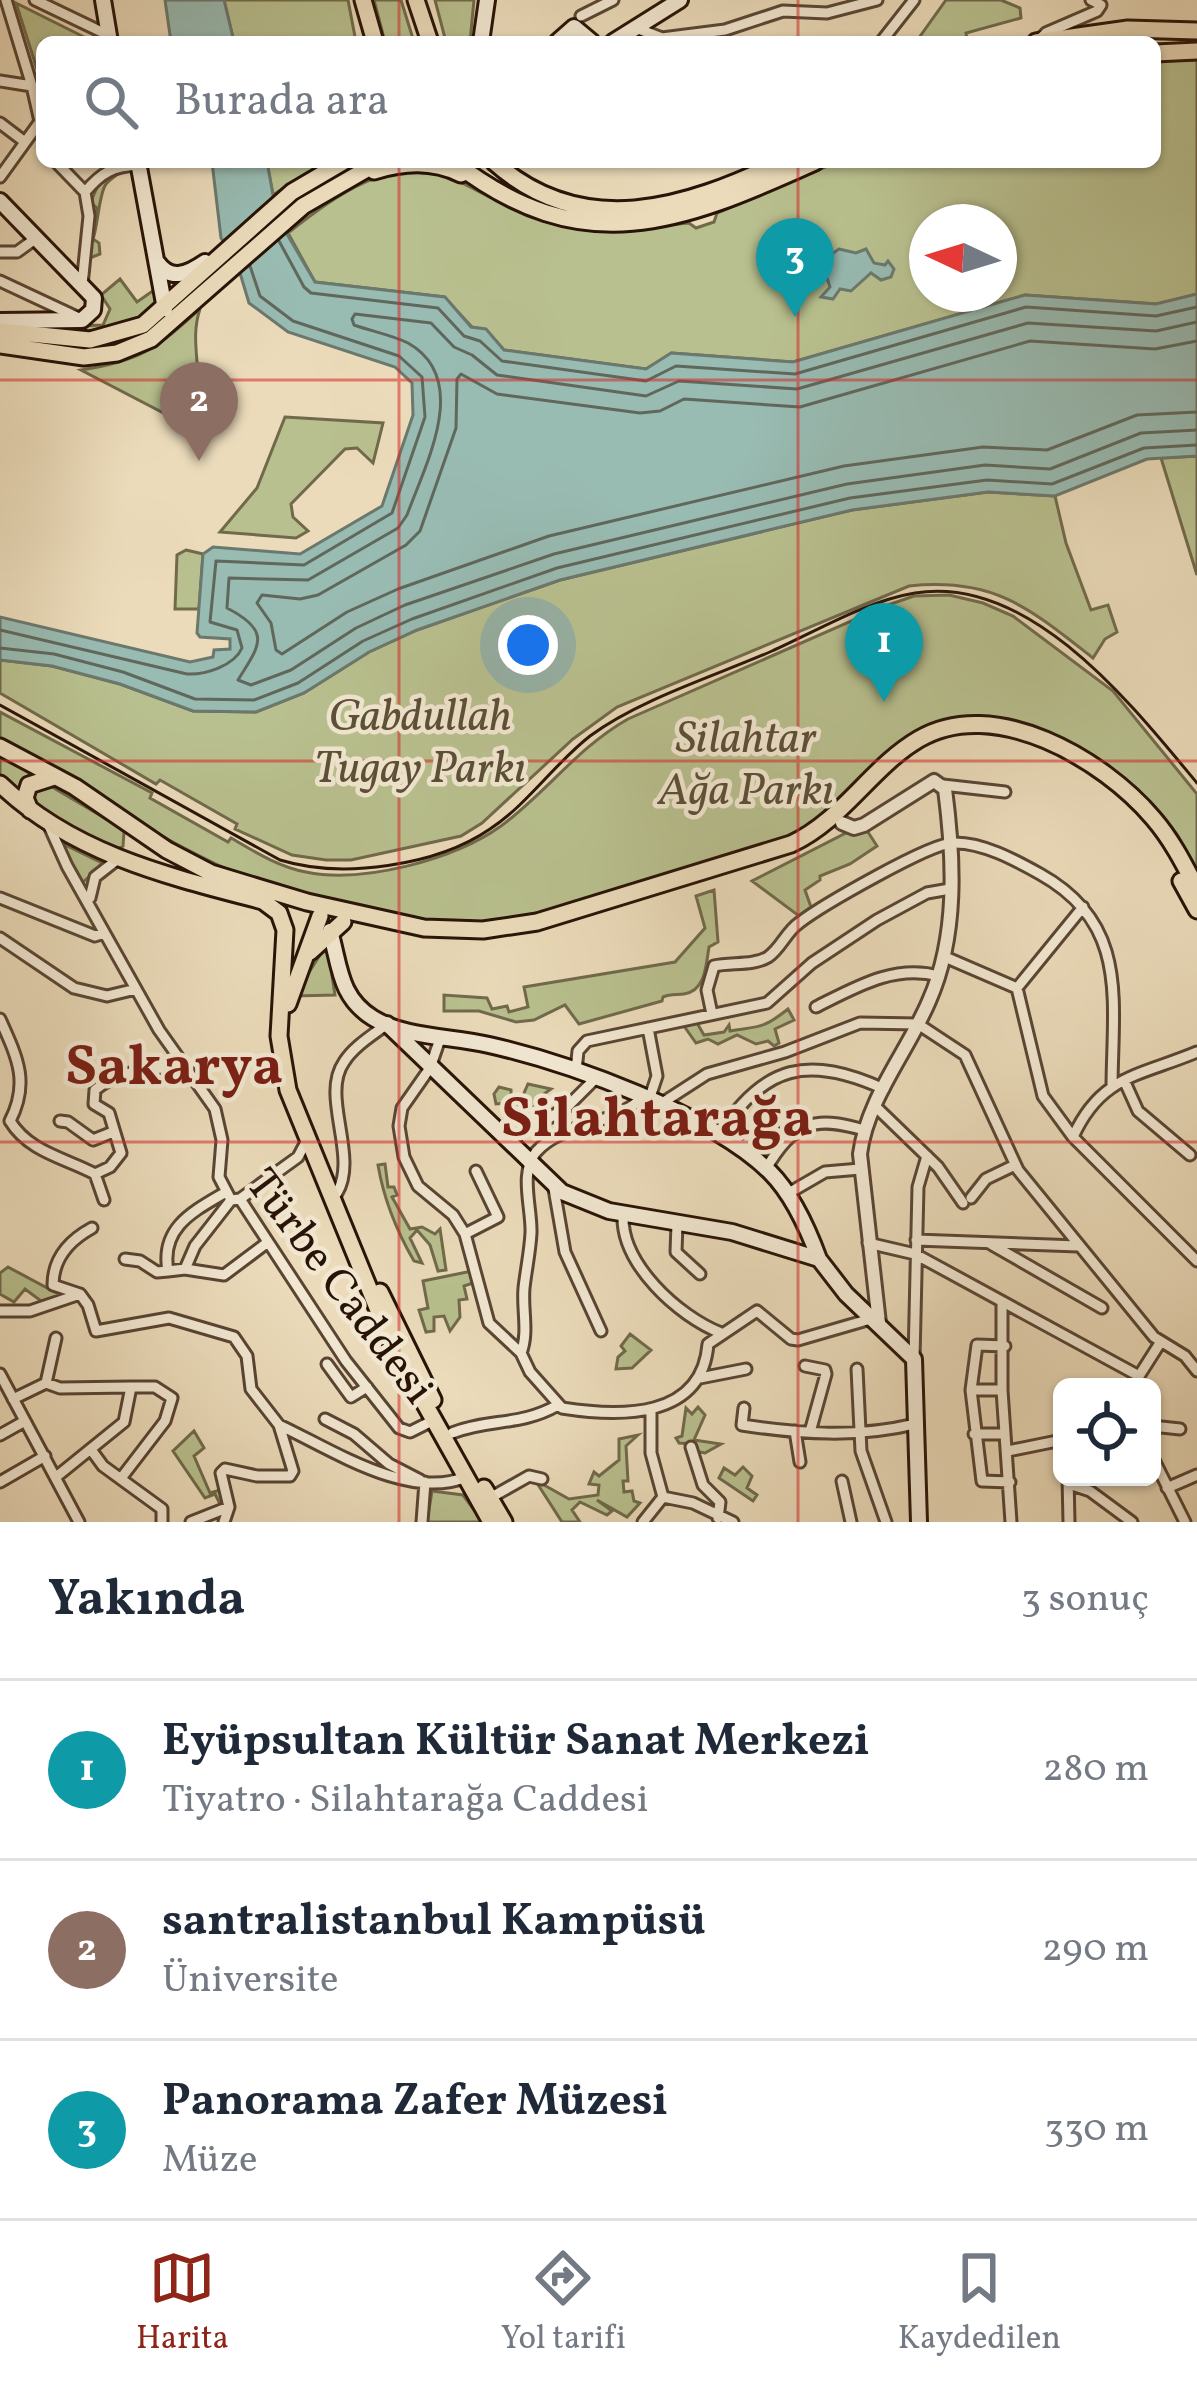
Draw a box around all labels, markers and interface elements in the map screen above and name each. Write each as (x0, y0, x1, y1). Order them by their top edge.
search box (36, 36, 1161, 168)
icon: search (78, 69, 144, 135)
text: Burada ara (174, 71, 389, 134)
north arrow (909, 204, 1017, 312)
pin: 3 (756, 218, 834, 317)
pin: 2 (160, 362, 238, 461)
pin: 1 (845, 603, 923, 702)
your location (498, 615, 558, 675)
park label: Gabdullah Tugay Parkı (314, 687, 526, 802)
park label: Silahtar Ağa Parkı (656, 709, 834, 824)
district label: Sakarya (65, 1030, 283, 1109)
district label: Silahtarağa (501, 1082, 813, 1161)
street label: Türbe Caddesi (229, 1157, 448, 1419)
map controls (1053, 1378, 1161, 1486)
button: locate (1053, 1378, 1161, 1486)
text: Yakında (48, 1565, 245, 1636)
text: 3 sonuç (1021, 1573, 1149, 1627)
text: Eyüpsultan Kültür Sanat Merkezi (162, 1711, 870, 1774)
text: 1 (79, 1743, 95, 1797)
text: 280 m (1042, 1743, 1149, 1797)
text: Tiyatro · Silahtarağa Caddesi (162, 1774, 648, 1828)
text: santralistanbul Kampüsü (162, 1891, 706, 1954)
text: 2 (77, 1923, 97, 1977)
text: 290 m (1042, 1923, 1149, 1977)
text: Üniversite (162, 1954, 339, 2008)
text: Panorama Zafer Müzesi (162, 2071, 668, 2134)
text: 3 (77, 2103, 97, 2157)
text: 330 m (1044, 2103, 1149, 2157)
text: Müze (162, 2134, 258, 2188)
tab: Harita (136, 2245, 229, 2363)
tab: Yol tarifi (501, 2245, 626, 2363)
tab: Kaydedilen (898, 2245, 1061, 2363)

